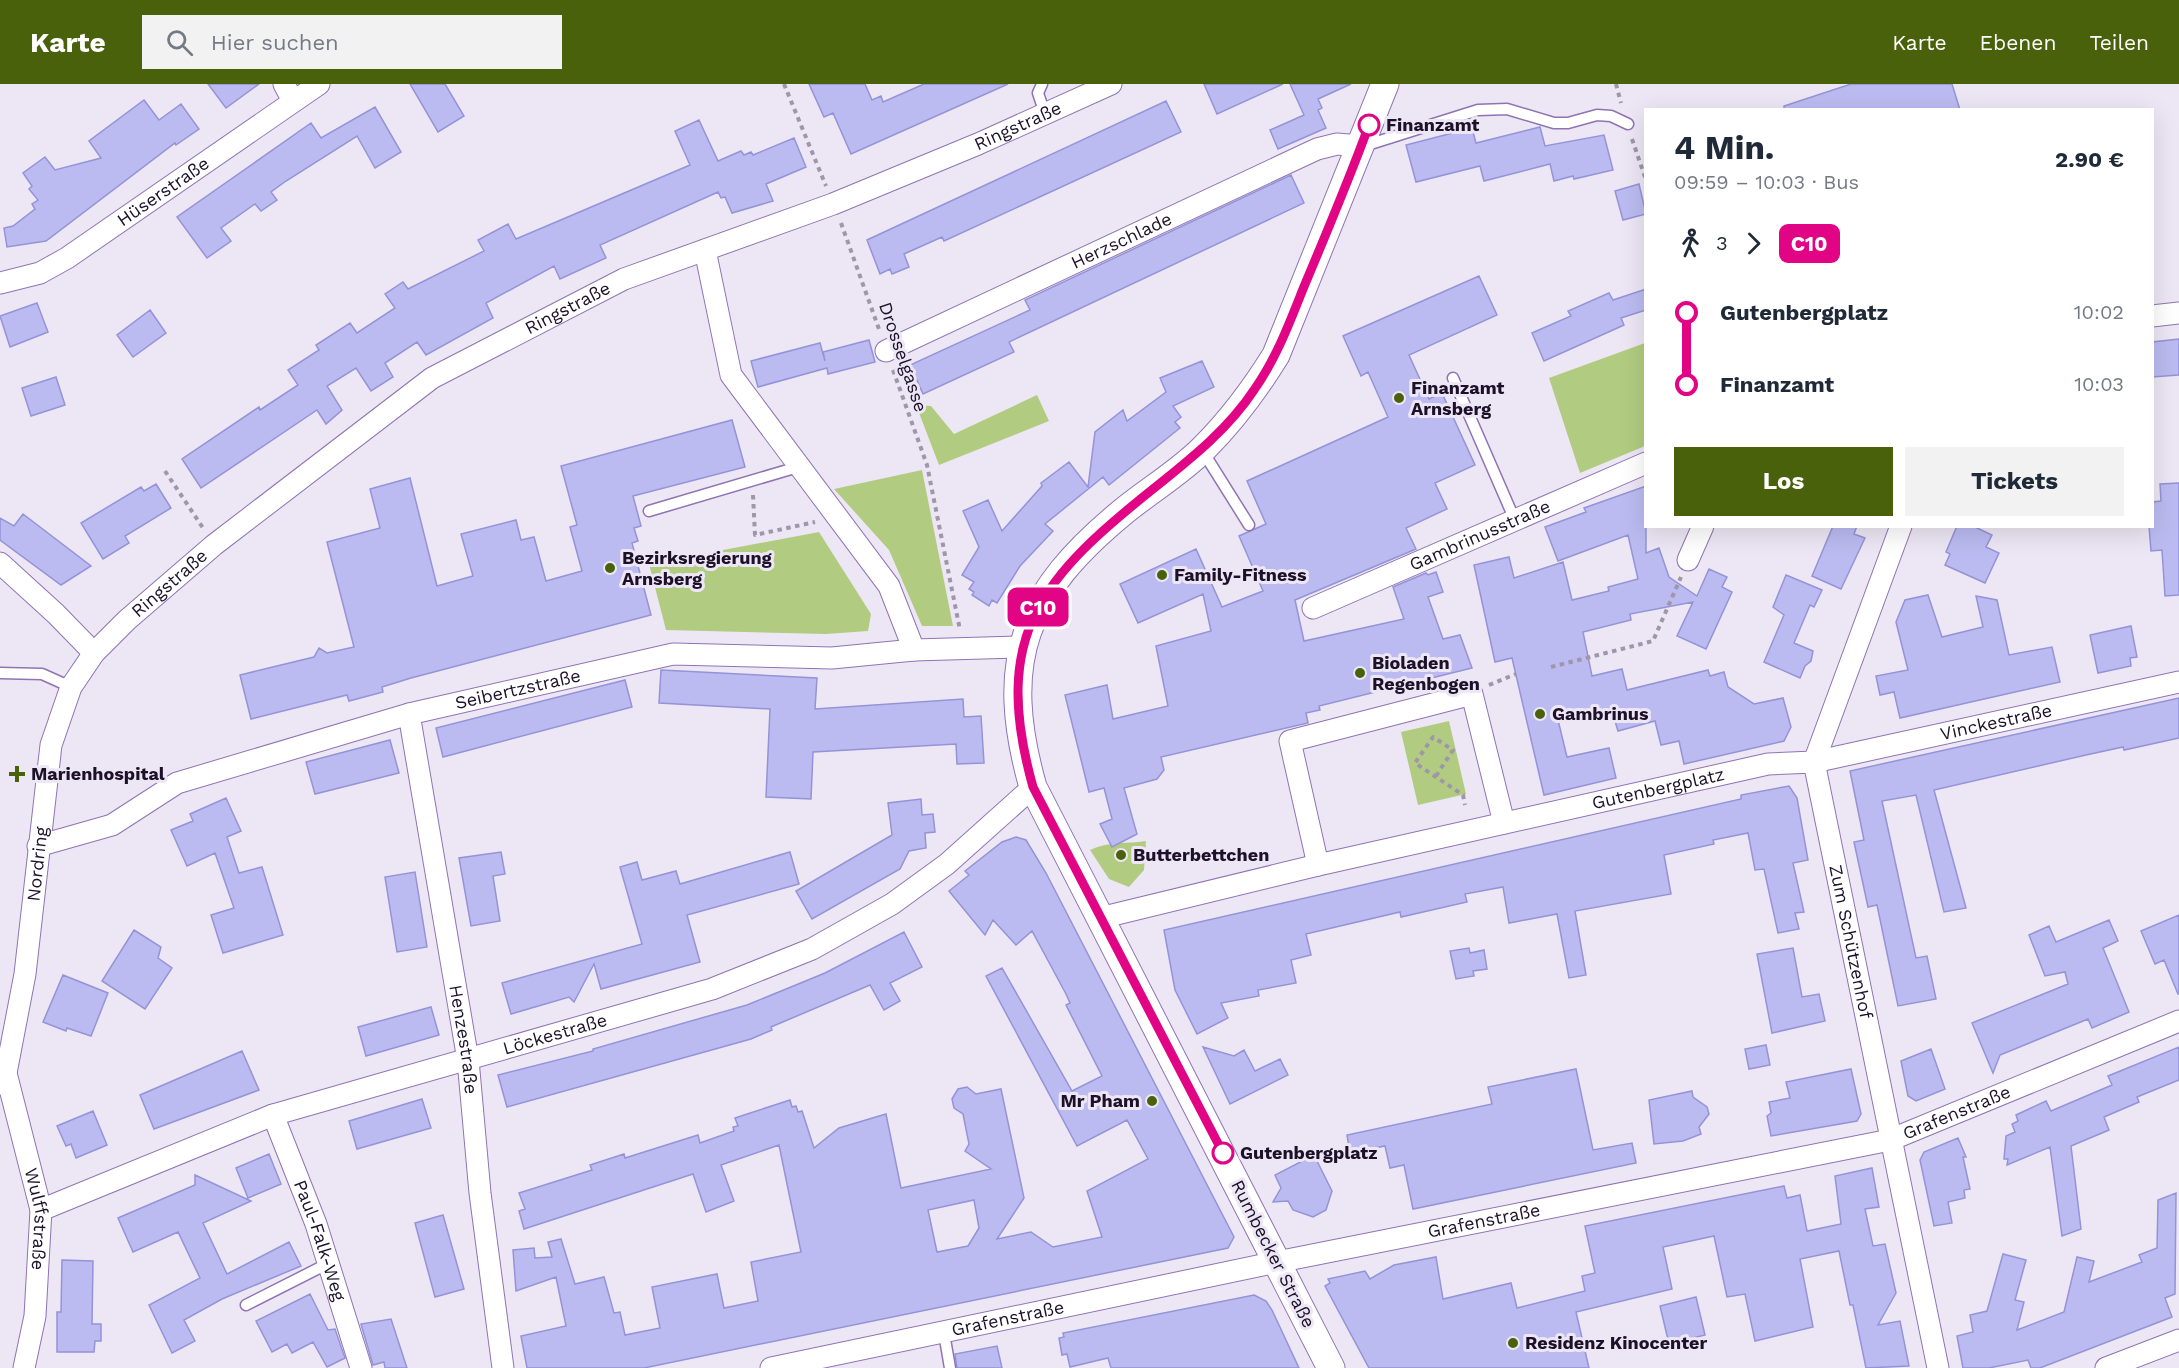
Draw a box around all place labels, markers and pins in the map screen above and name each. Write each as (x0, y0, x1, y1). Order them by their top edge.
marker: Finanzamt (1358, 114, 1380, 136)
place label: Finanzamt (1386, 114, 1480, 135)
place label: Finanzamt Arnsberg (1411, 377, 1505, 419)
marker: Finanzamt Arnsberg (1392, 391, 1406, 405)
place label: Bezirksregierung Arnsberg (622, 547, 773, 589)
marker: Bezirksregierung Arnsberg (603, 561, 617, 575)
place label: Family-Fitness (1174, 564, 1307, 585)
marker: Family-Fitness (1155, 568, 1169, 582)
place label: Bioladen Regenbogen (1372, 652, 1480, 694)
marker: Bioladen Regenbogen (1353, 666, 1367, 680)
place label: Gambrinus (1552, 703, 1649, 724)
marker: Gambrinus (1533, 707, 1547, 721)
place label: Marienhospital (31, 763, 165, 784)
marker: Marienhospital (8, 765, 26, 783)
place label: Butterbettchen (1133, 844, 1269, 865)
marker: Butterbettchen (1114, 848, 1128, 862)
place label: Mr Pham (1060, 1090, 1140, 1111)
marker: Mr Pham (1145, 1094, 1159, 1108)
marker: Gutenbergplatz (1212, 1142, 1234, 1164)
place label: Gutenbergplatz (1240, 1142, 1377, 1163)
place label: Residenz Kinocenter (1525, 1332, 1708, 1353)
marker: Residenz Kinocenter (1506, 1336, 1520, 1350)

